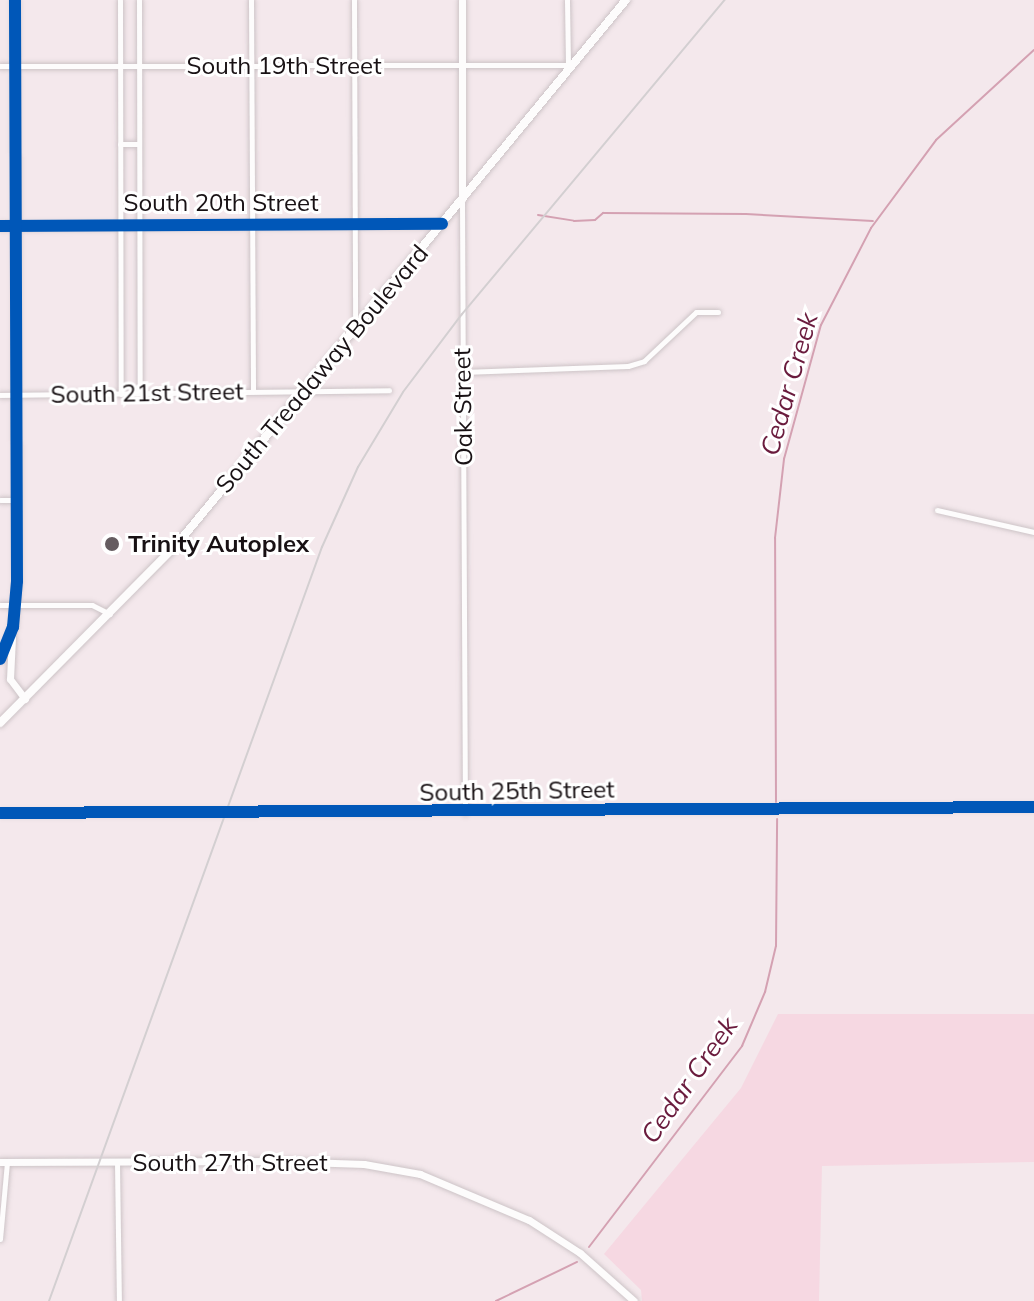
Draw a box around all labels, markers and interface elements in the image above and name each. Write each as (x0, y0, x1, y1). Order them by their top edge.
street label: South 19th Street (186, 52, 382, 80)
street label: South 20th Street (123, 189, 319, 217)
street label: South Treadaway Boulevard (210, 239, 434, 499)
water label: Cedar Creek (754, 309, 824, 459)
street label: Oak Street (448, 348, 478, 466)
street label: South 21st Street (50, 377, 244, 409)
place label: Trinity Autoplex (128, 530, 309, 558)
marker: Trinity Autoplex (103, 535, 121, 553)
street label: South 25th Street (419, 775, 615, 807)
water label: Cedar Creek (634, 1011, 744, 1149)
street label: South 27th Street (132, 1149, 328, 1177)

